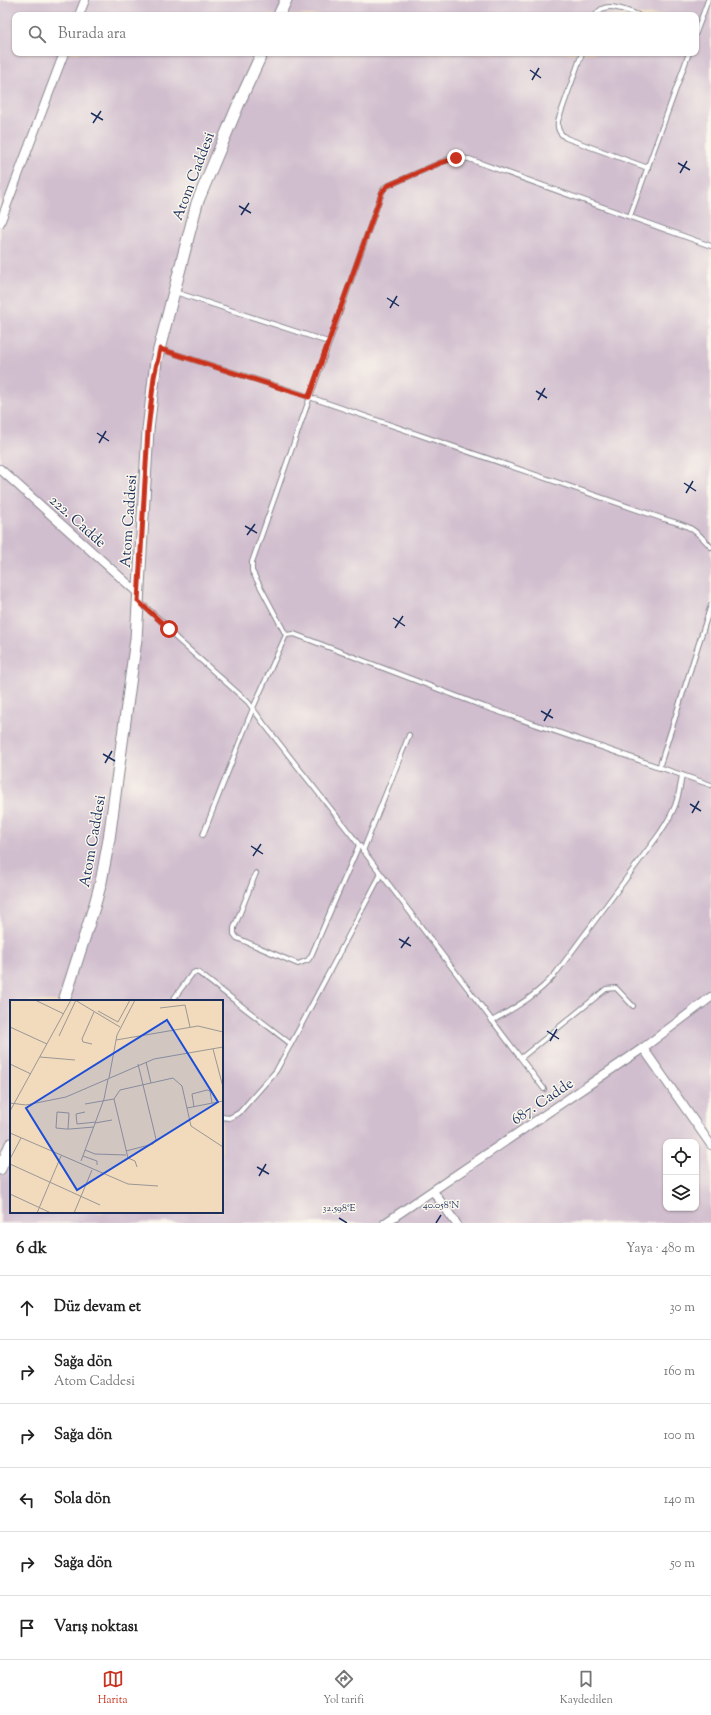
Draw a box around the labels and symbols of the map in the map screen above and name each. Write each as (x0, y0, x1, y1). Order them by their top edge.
street label: Atom Caddesi (168, 129, 221, 224)
route end (447, 149, 465, 167)
street label: Atom Caddesi (116, 474, 143, 568)
street label: 222. Cadde (44, 491, 110, 553)
route start (160, 620, 178, 638)
street label: Atom Caddesi (75, 793, 112, 889)
inset map (10, 1000, 223, 1213)
street label: 687. Cadde (508, 1074, 578, 1131)
text: 40.058°N (423, 1198, 459, 1213)
text: 32.598°E (322, 1201, 356, 1216)

